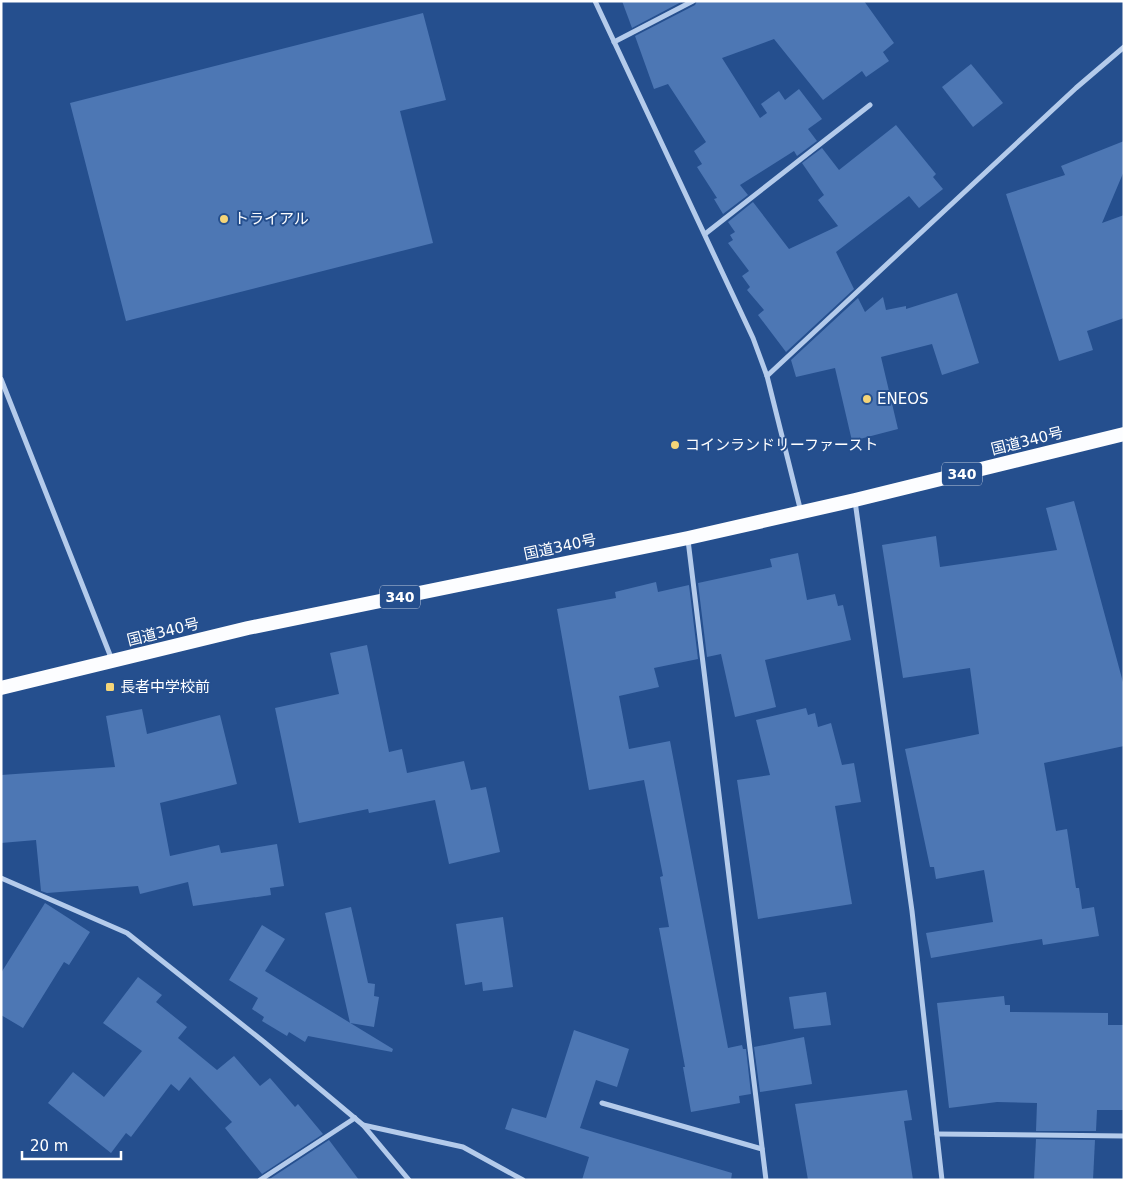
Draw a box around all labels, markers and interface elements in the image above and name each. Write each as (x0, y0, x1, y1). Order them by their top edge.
place label: トライアル (234, 210, 309, 228)
marker: トライアル (218, 213, 230, 225)
place label: ENEOS (877, 390, 929, 408)
marker: ENEOS (861, 393, 873, 405)
street label: 国道340号 (989, 423, 1065, 459)
place label: コインランドリーファースト (685, 436, 878, 454)
marker: コインランドリーファースト (669, 439, 681, 451)
road number: 340 (942, 462, 982, 486)
street label: 国道340号 (522, 531, 598, 563)
road number: 340 (380, 586, 420, 608)
street label: 国道340号 (125, 614, 201, 650)
place label: 長者中学校前 (120, 678, 210, 696)
marker: 長者中学校前 (104, 681, 116, 693)
scale bar (22, 1128, 121, 1160)
text: 20 m (30, 1137, 68, 1155)

